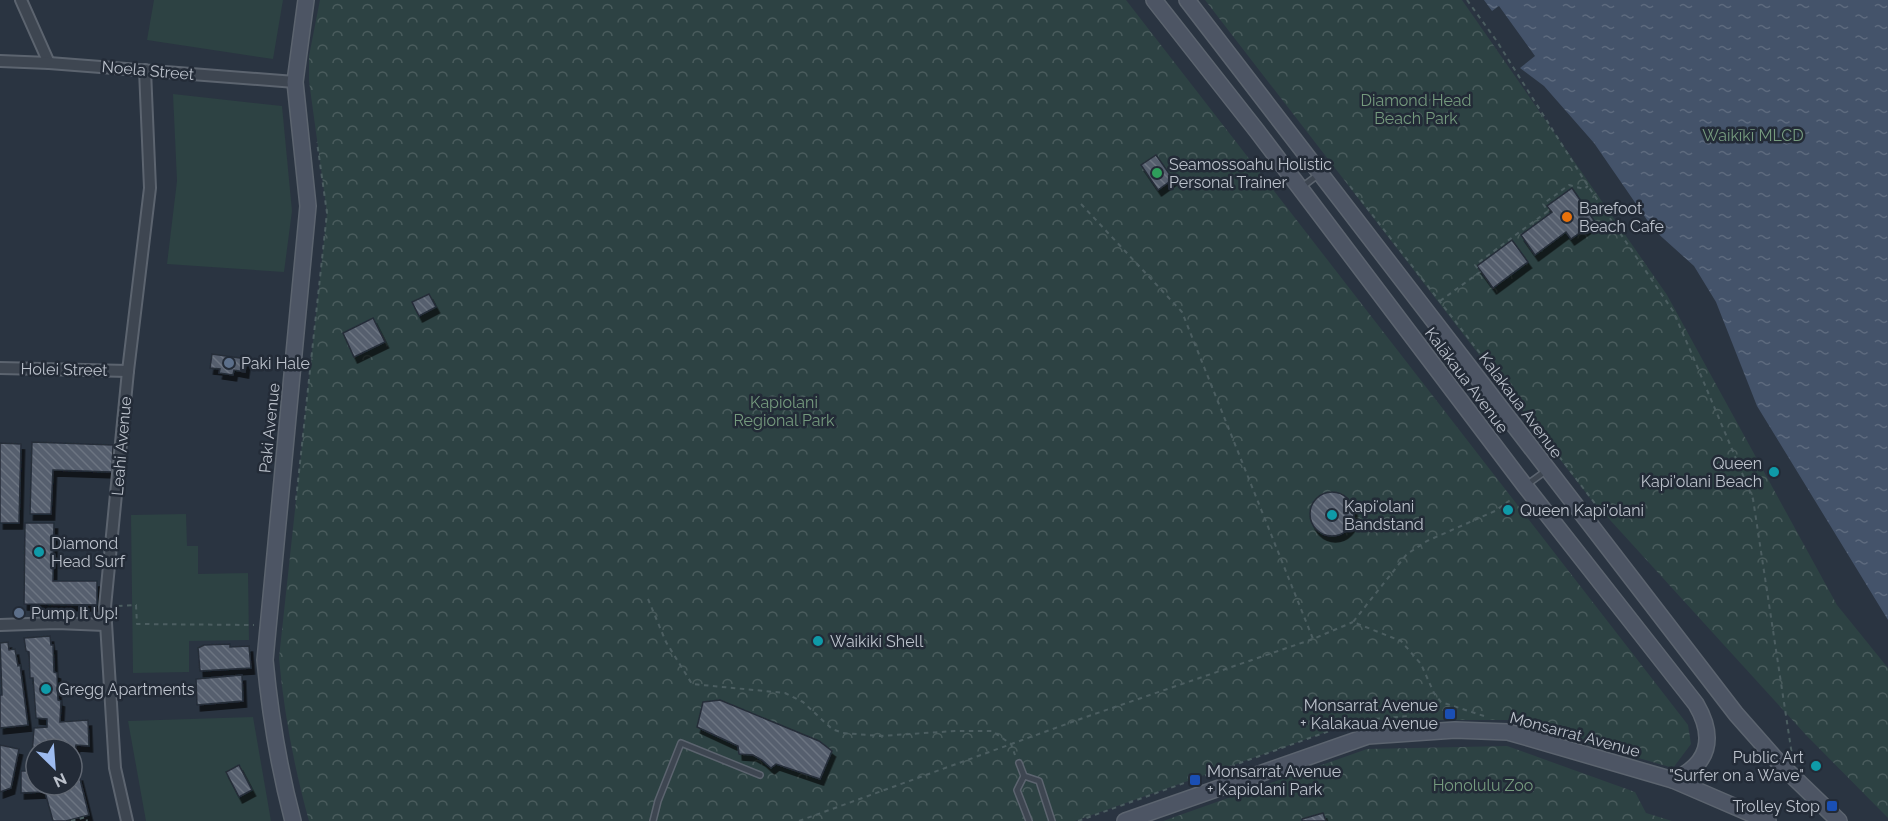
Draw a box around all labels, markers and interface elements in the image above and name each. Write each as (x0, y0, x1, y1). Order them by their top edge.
street label: Noela Street (101, 57, 196, 84)
park label: Diamond Head Beach Park (1361, 91, 1472, 128)
park label: Waikīkī MLCD (1702, 126, 1804, 145)
place label: Seamossoahu Holistic Personal Trainer (1169, 155, 1332, 192)
marker: Seamossoahu Holistic Personal Trainer (1150, 166, 1164, 180)
place label: Barefoot Beach Cafe (1579, 199, 1664, 236)
marker: Barefoot Beach Cafe (1560, 210, 1574, 224)
street label: Kalākaua Avenue (1421, 324, 1512, 437)
street label: Kalakaua Avenue (1475, 349, 1566, 462)
place label: Paki Hale (241, 354, 310, 373)
marker: Paki Hale (222, 356, 236, 370)
street label: Holei Street (20, 359, 108, 380)
street label: Paki Avenue (255, 382, 284, 474)
park label: Kapiolani Regional Park (733, 393, 835, 430)
street label: Leahi Avenue (108, 395, 135, 497)
place label: Queen Kapi'olani Beach (1641, 454, 1762, 491)
marker: Queen Kapi'olani Beach (1767, 465, 1781, 479)
place label: Kapiʻolani Bandstand (1344, 497, 1424, 534)
place label: Queen Kapi'olani (1520, 501, 1644, 520)
marker: Queen Kapi'olani (1501, 503, 1515, 517)
marker: Kapiʻolani Bandstand (1325, 508, 1339, 522)
place label: Diamond Head Surf (51, 534, 126, 571)
marker: Diamond Head Surf (32, 545, 46, 559)
place label: Pump It Up! (31, 604, 118, 623)
marker: Pump It Up! (12, 606, 26, 620)
place label: Waikiki Shell (830, 632, 924, 651)
marker: Waikiki Shell (811, 634, 825, 648)
place label: Gregg Apartments (58, 680, 195, 699)
marker: Gregg Apartments (39, 682, 53, 696)
place label: Monsarrat Avenue + Kalakaua Avenue (1300, 696, 1438, 733)
marker: Monsarrat Avenue + Kalakaua Avenue (1443, 707, 1457, 721)
street label: Monsarrat Avenue (1508, 708, 1642, 761)
north arrow (24, 737, 84, 797)
place label: Public Art "Surfer on a Wave" (1669, 748, 1805, 785)
marker: Public Art "Surfer on a Wave" (1809, 759, 1823, 773)
place label: Monsarrat Avenue + Kapiolani Park (1207, 762, 1341, 799)
text: N (51, 769, 70, 791)
marker: Monsarrat Avenue + Kapiolani Park (1188, 773, 1202, 787)
park label: Honolulu Zoo (1433, 776, 1533, 795)
place label: Trolley Stop (1732, 797, 1820, 816)
marker: Trolley Stop (1825, 799, 1839, 813)

